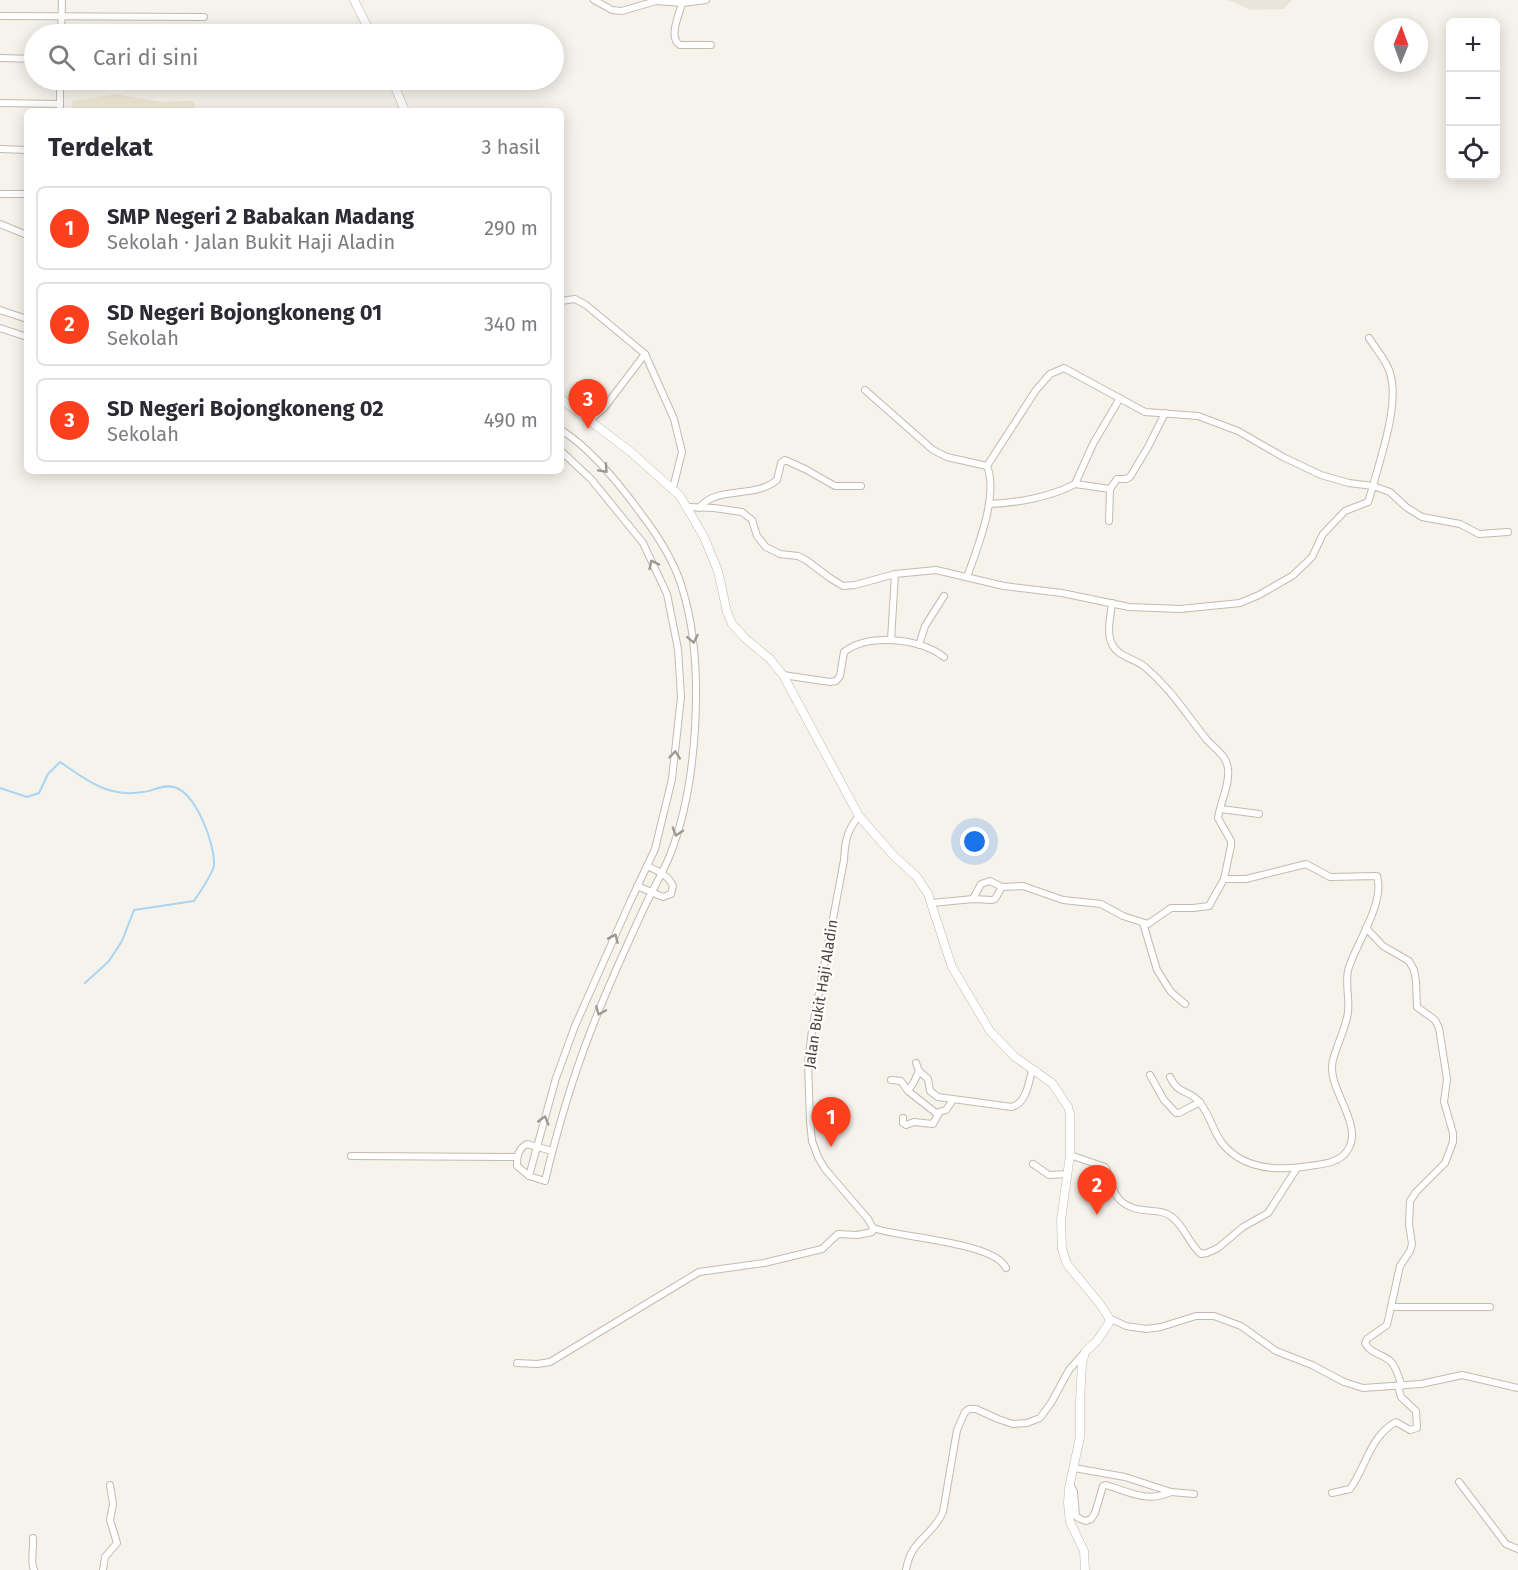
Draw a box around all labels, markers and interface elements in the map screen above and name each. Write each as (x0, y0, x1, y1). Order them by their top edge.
north arrow (1374, 18, 1428, 72)
map controls (1446, 18, 1500, 180)
button: + (1446, 18, 1500, 72)
search box (24, 24, 564, 90)
icon: search (45, 41, 78, 74)
text: Cari di sini (93, 44, 198, 71)
button: − (1446, 72, 1500, 126)
button: locate (1446, 126, 1500, 180)
text: Terdekat (48, 132, 153, 163)
text: 3 hasil (481, 135, 540, 159)
text: SMP Negeri 2 Babakan Madang (107, 203, 414, 230)
text: 1 (65, 216, 74, 240)
text: 290 m (484, 216, 538, 240)
text: Sekolah · Jalan Bukit Haji Aladin (107, 230, 395, 254)
text: SD Negeri Bojongkoneng 01 (107, 299, 382, 326)
text: 2 (64, 312, 75, 336)
text: 340 m (484, 312, 538, 336)
text: Sekolah (107, 326, 179, 350)
pin: 3 (568, 380, 608, 429)
text: SD Negeri Bojongkoneng 02 (107, 395, 384, 422)
text: 3 (64, 408, 75, 432)
text: 490 m (484, 408, 538, 432)
text: Sekolah (107, 422, 179, 446)
one-way arrow (597, 462, 608, 473)
one-way arrow (648, 560, 660, 571)
one-way arrow (686, 633, 699, 643)
one-way arrow (668, 750, 681, 759)
one-way arrow (672, 826, 684, 837)
your location (960, 827, 989, 856)
street label: Jalan Bukit Haji Aladin (800, 918, 842, 1070)
one-way arrow (607, 934, 619, 945)
one-way arrow (595, 1004, 607, 1015)
pin: 1 (812, 1098, 850, 1147)
one-way arrow (537, 1115, 549, 1126)
pin: 2 (1078, 1166, 1116, 1215)

